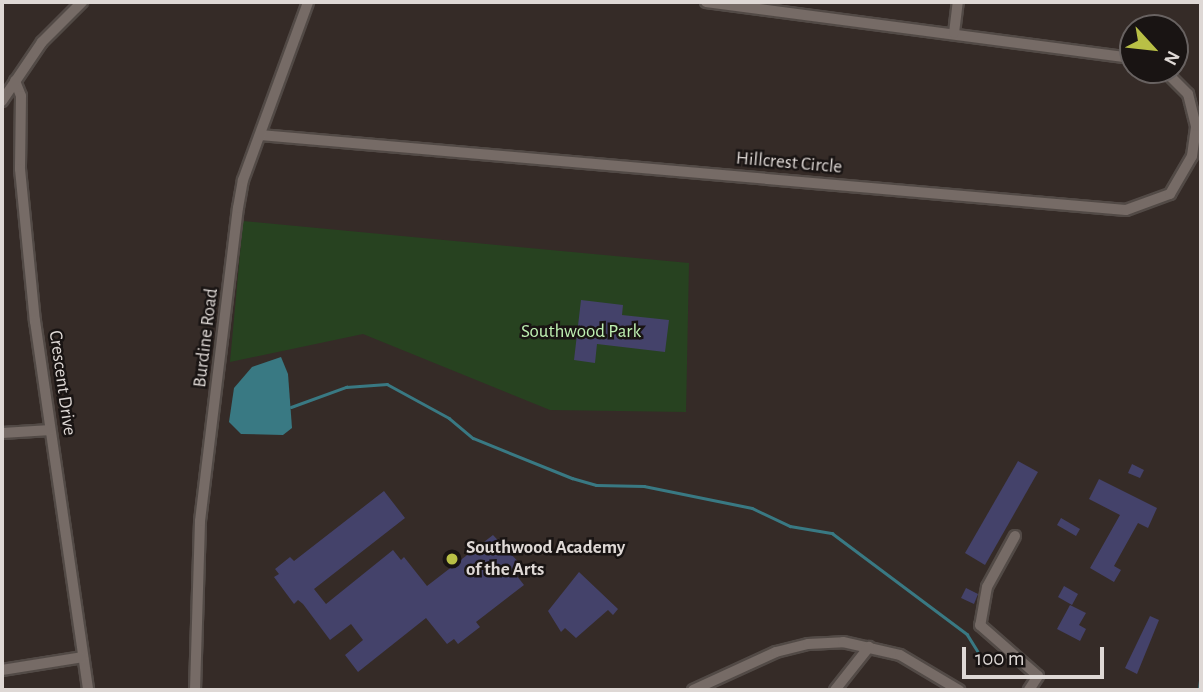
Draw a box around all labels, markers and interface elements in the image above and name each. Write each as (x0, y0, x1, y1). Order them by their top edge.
north arrow (1119, 14, 1189, 84)
text: N (1160, 48, 1183, 68)
street label: Hillcrest Circle (735, 147, 843, 179)
street label: Burdine Road (189, 287, 223, 389)
park label: Southwood Park (521, 321, 641, 343)
street label: Crescent Drive (43, 329, 81, 437)
place label: Southwood Academy of the Arts (466, 537, 625, 581)
marker: Southwood Academy of the Arts (444, 551, 460, 567)
scale bar (965, 632, 1107, 676)
text: 100 m (975, 648, 1025, 669)

